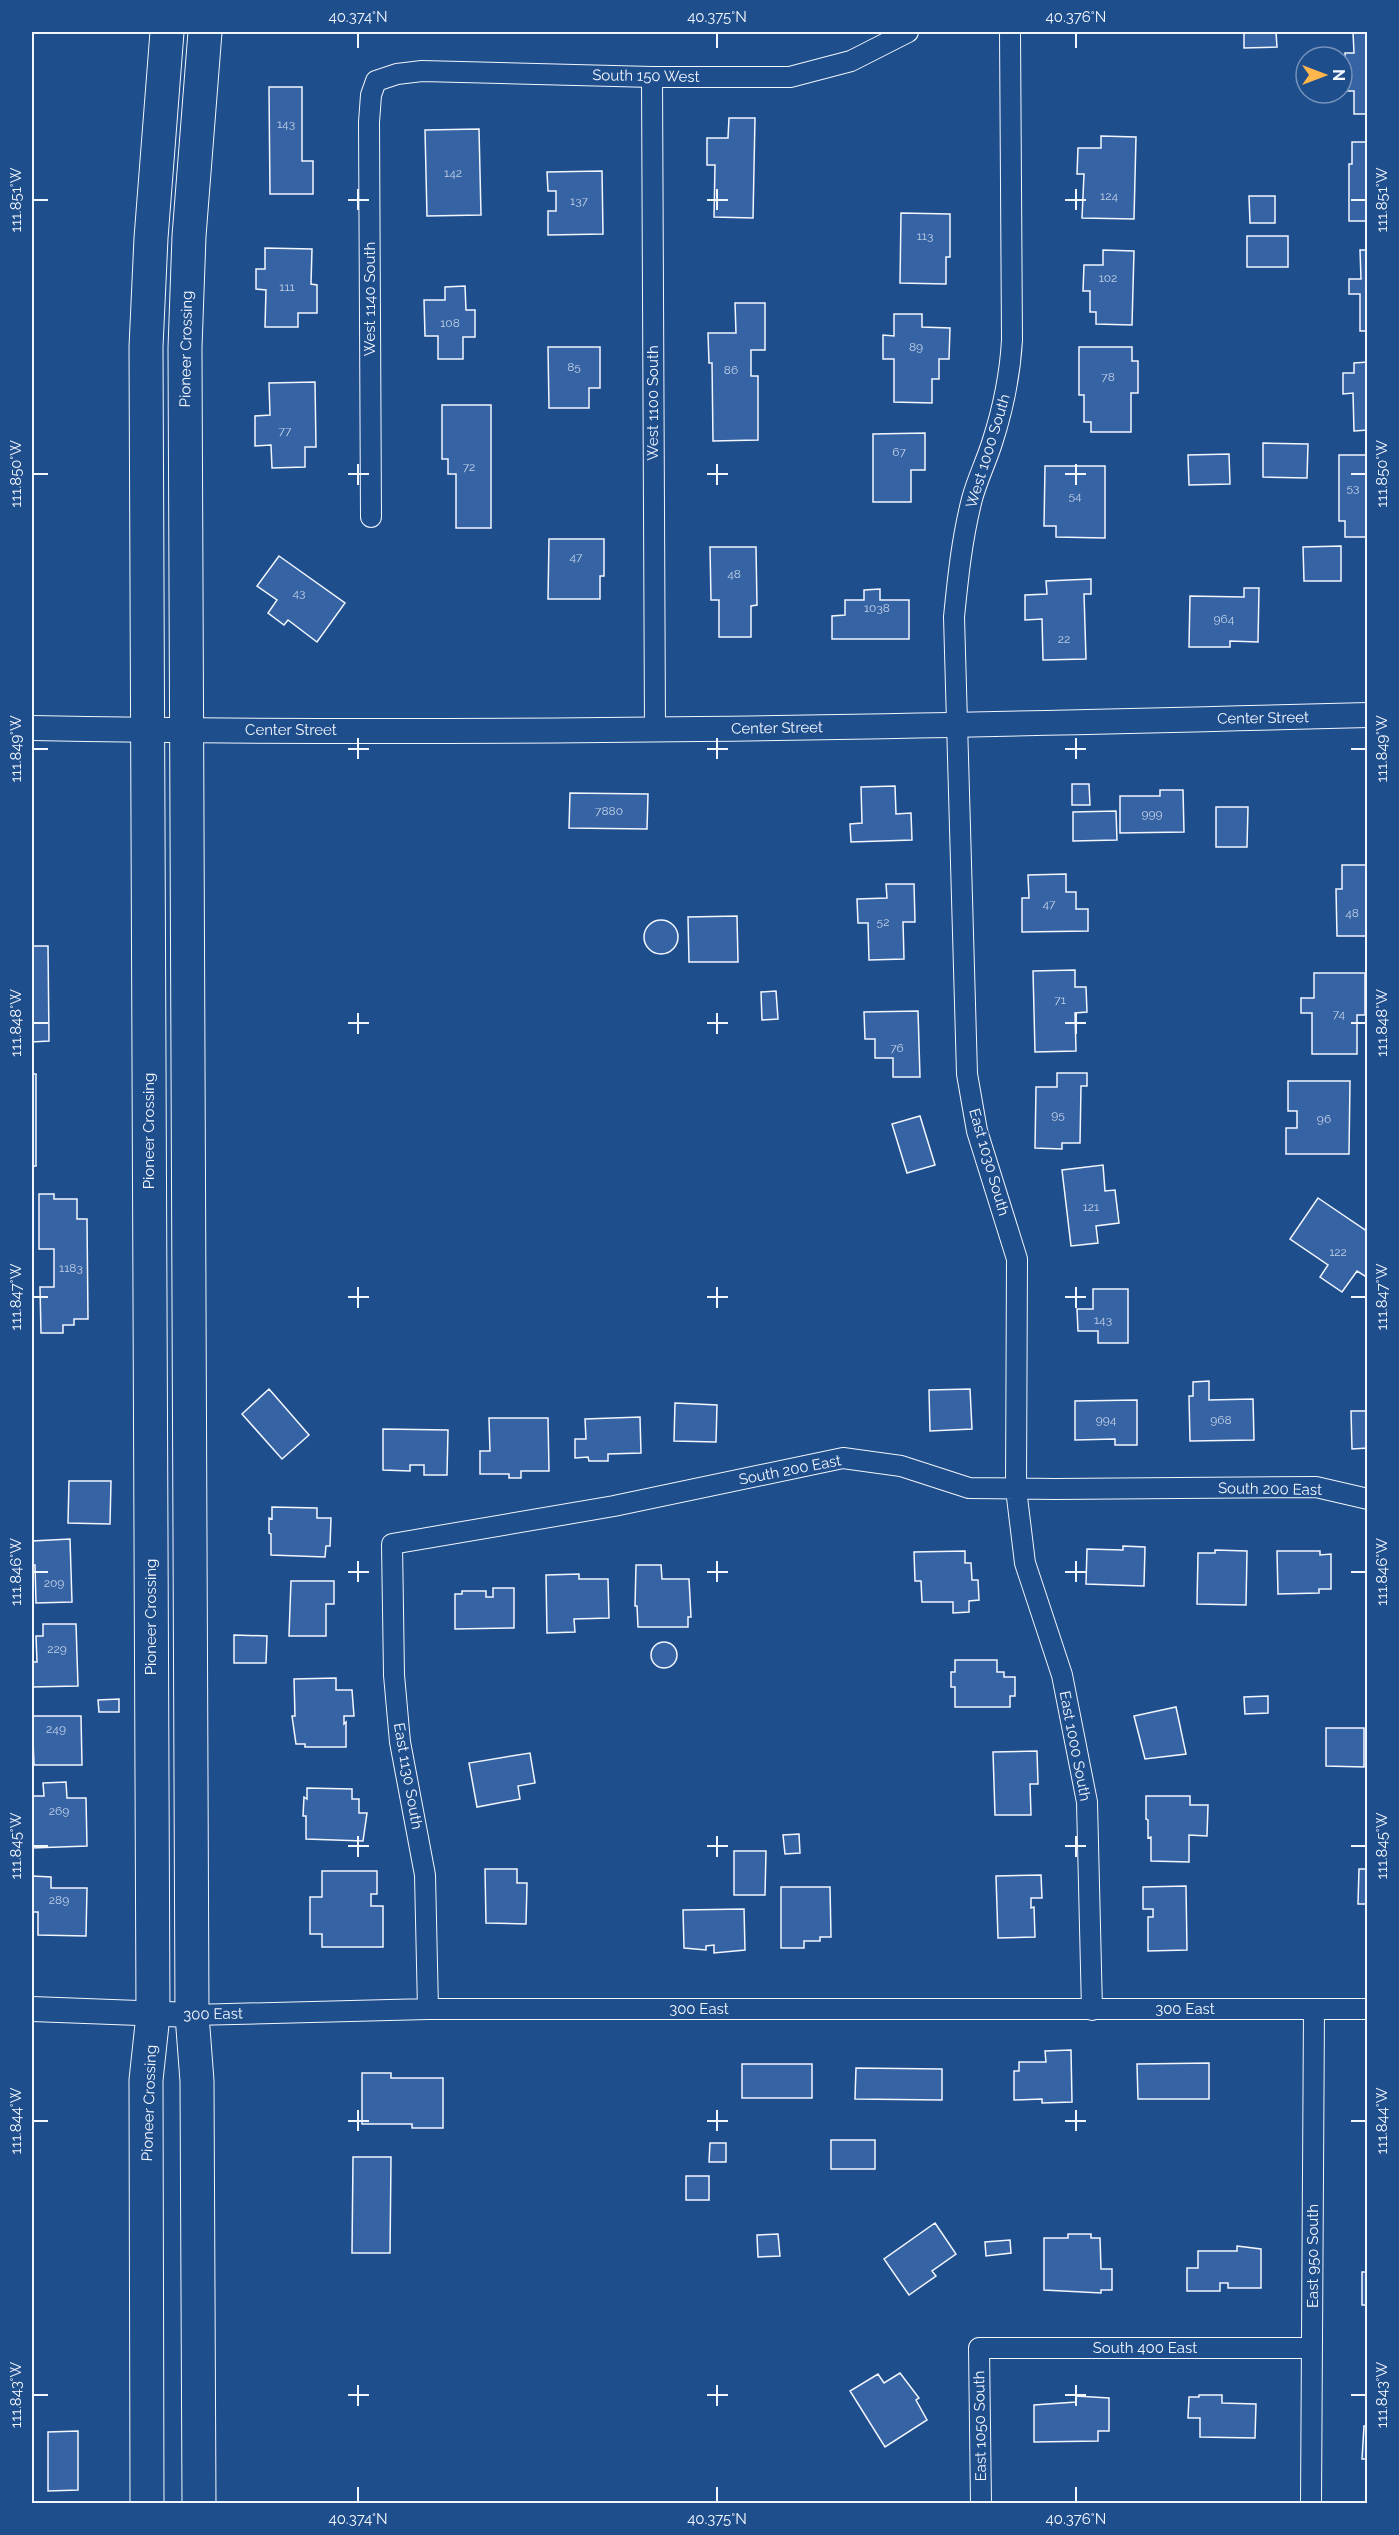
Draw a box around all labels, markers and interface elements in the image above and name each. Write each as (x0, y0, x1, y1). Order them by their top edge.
text: 40.374°N (329, 8, 387, 26)
text: 40.375°N (687, 8, 747, 26)
text: 40.376°N (1046, 8, 1106, 26)
north arrow (1294, 45, 1354, 105)
street label: South 150 West (592, 66, 700, 86)
text: N (1329, 69, 1348, 81)
house number: 143 (277, 117, 295, 131)
house number: 142 (444, 166, 462, 180)
text: 111.851°W (7, 167, 25, 232)
text: 111.851°W (1373, 167, 1391, 232)
house number: 124 (1100, 189, 1118, 203)
house number: 137 (570, 194, 589, 208)
house number: 113 (917, 229, 933, 243)
street label: West 1140 South (361, 242, 379, 356)
house number: 102 (1099, 271, 1117, 285)
house number: 111 (279, 280, 295, 294)
street label: Pioneer Crossing (176, 291, 196, 407)
house number: 108 (440, 316, 460, 330)
house number: 89 (909, 340, 923, 354)
street label: West 1100 South (644, 345, 662, 461)
house number: 85 (567, 360, 581, 374)
house number: 86 (724, 363, 738, 377)
house number: 78 (1101, 370, 1115, 384)
street label: West 1000 South (962, 392, 1014, 510)
house number: 77 (279, 424, 292, 438)
text: 111.850°W (7, 440, 25, 508)
text: 111.850°W (1373, 440, 1391, 508)
house number: 67 (892, 445, 906, 459)
house number: 72 (463, 460, 475, 474)
house number: 53 (1347, 481, 1359, 495)
house number: 54 (1068, 489, 1082, 503)
house number: 47 (570, 550, 583, 564)
house number: 48 (727, 567, 741, 581)
house number: 43 (293, 586, 305, 600)
house number: 1038 (864, 601, 890, 615)
house number: 964 (1214, 612, 1235, 626)
house number: 22 (1058, 632, 1070, 646)
street label: Center Street (1217, 708, 1309, 728)
text: 111.849°W (7, 715, 25, 783)
text: 111.849°W (1373, 715, 1391, 783)
street label: Center Street (731, 718, 823, 738)
street label: Center Street (245, 721, 337, 739)
house number: 7880 (595, 804, 623, 818)
house number: 999 (1141, 807, 1163, 821)
house number: 47 (1043, 897, 1056, 911)
house number: 48 (1345, 906, 1359, 920)
house number: 52 (877, 915, 889, 929)
text: 111.848°W (7, 989, 25, 1057)
text: 111.848°W (1373, 989, 1391, 1057)
house number: 71 (1054, 993, 1066, 1007)
house number: 74 (1333, 1007, 1346, 1021)
house number: 76 (890, 1041, 904, 1055)
street label: Pioneer Crossing (140, 1073, 158, 1189)
street label: East 1030 South (965, 1106, 1013, 1218)
house number: 95 (1051, 1108, 1065, 1122)
house number: 96 (1317, 1112, 1331, 1126)
house number: 121 (1083, 1200, 1099, 1214)
house number: 122 (1329, 1245, 1347, 1259)
house number: 1183 (59, 1261, 83, 1275)
text: 111.847°W (7, 1263, 25, 1330)
text: 111.847°W (1373, 1263, 1391, 1330)
house number: 143 (1094, 1313, 1112, 1327)
house number: 994 (1096, 1413, 1117, 1427)
house number: 968 (1210, 1413, 1232, 1427)
street label: South 200 East (737, 1451, 843, 1489)
street label: South 200 East (1218, 1479, 1322, 1499)
text: 111.846°W (7, 1538, 25, 1606)
text: 111.846°W (1373, 1538, 1391, 1606)
street label: Pioneer Crossing (142, 1559, 160, 1675)
house number: 209 (44, 1576, 64, 1590)
house number: 229 (47, 1642, 67, 1656)
street label: East 1000 South (1055, 1689, 1095, 1803)
street label: East 1130 South (390, 1721, 426, 1831)
house number: 249 (46, 1722, 66, 1736)
house number: 269 (49, 1804, 69, 1818)
text: 111.845°W (7, 1812, 25, 1880)
text: 111.845°W (1373, 1812, 1391, 1880)
house number: 289 (49, 1893, 69, 1907)
street label: 300 East (669, 2000, 729, 2018)
street label: 300 East (1155, 2000, 1215, 2018)
street label: 300 East (183, 2004, 243, 2024)
street label: Pioneer Crossing (138, 2044, 160, 2162)
text: 111.844°W (7, 2087, 25, 2154)
text: 111.844°W (1373, 2087, 1391, 2154)
street label: East 950 South (1304, 2204, 1322, 2308)
street label: South 400 East (1093, 2339, 1197, 2357)
text: 111.843°W (7, 2361, 25, 2428)
text: 111.843°W (1373, 2361, 1391, 2428)
street label: East 1050 South (970, 2370, 990, 2482)
text: 40.374°N (329, 2510, 387, 2528)
text: 40.375°N (687, 2510, 747, 2528)
text: 40.376°N (1046, 2510, 1106, 2528)

